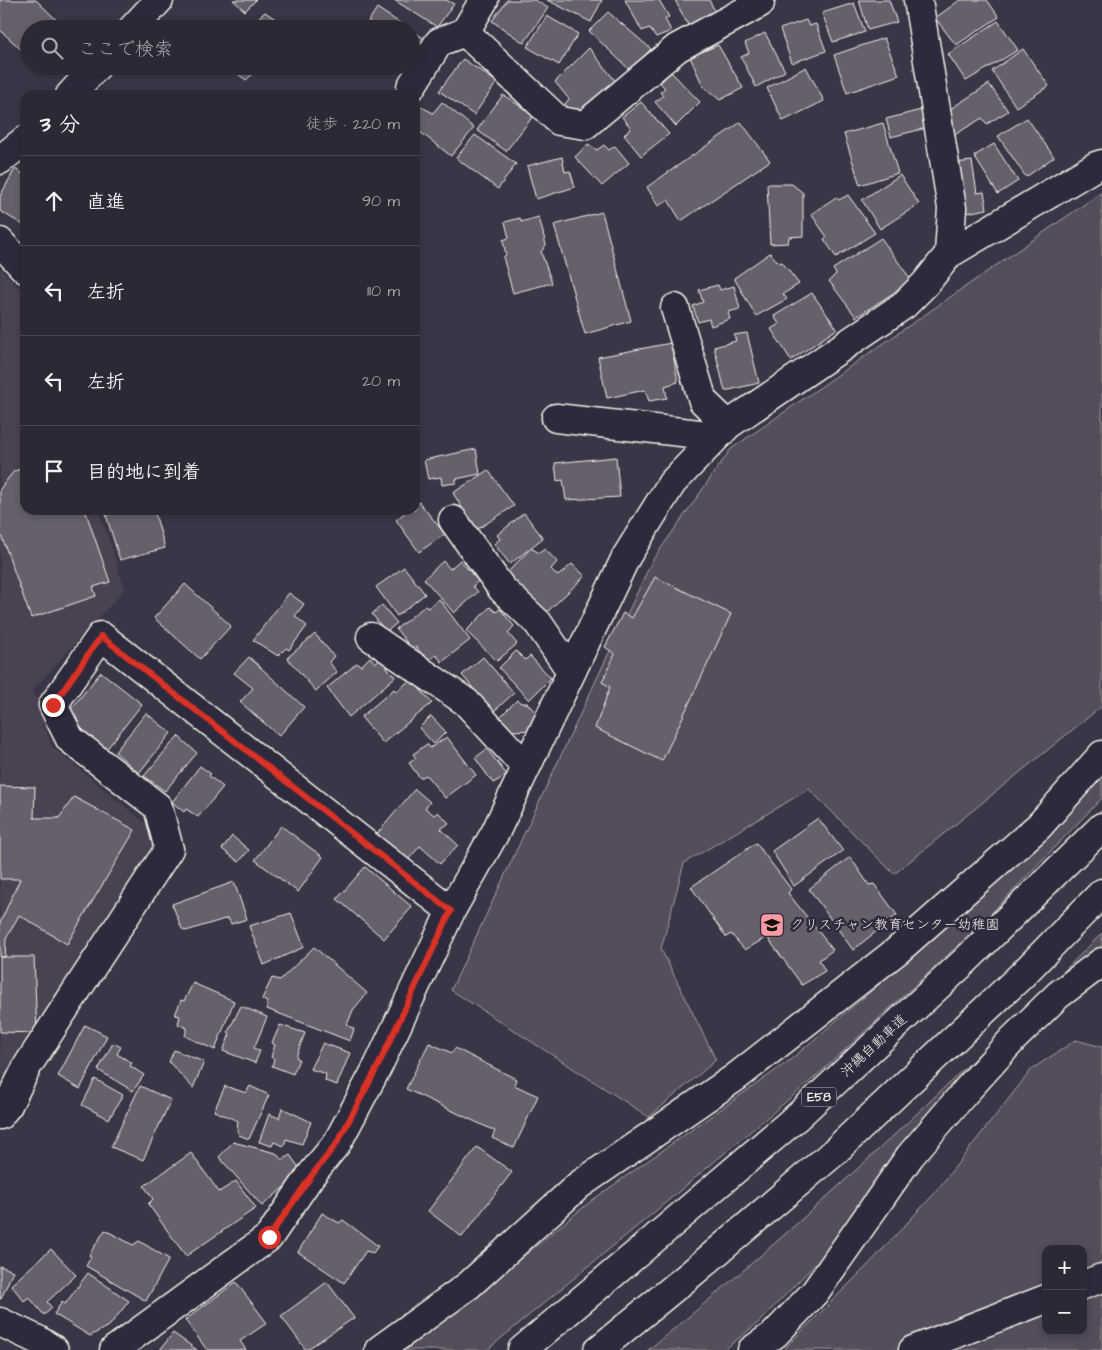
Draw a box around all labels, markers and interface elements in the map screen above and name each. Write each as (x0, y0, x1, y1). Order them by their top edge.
search box (20, 20, 420, 75)
icon: search (38, 34, 66, 62)
text: ここで検索 (78, 36, 173, 63)
text: 3 分 (40, 110, 80, 139)
text: 徒歩 · 220 m (306, 113, 400, 135)
icon: ahead (40, 187, 68, 215)
text: 直進 (87, 189, 125, 216)
text: 90 m (362, 190, 400, 212)
icon: left (40, 277, 68, 305)
text: 左折 (87, 279, 125, 306)
text: 110 m (367, 280, 400, 302)
icon: left (40, 367, 68, 395)
text: 左折 (87, 369, 125, 396)
text: 20 m (362, 370, 400, 392)
icon: arrive (40, 457, 68, 485)
text: 目的地に到着 (87, 459, 201, 486)
route end (42, 694, 65, 717)
school or university icon: クリスチャン教育センター幼稚園 (759, 912, 785, 938)
place label: クリスチャン教育センター幼稚園 (790, 915, 999, 935)
street label: 沖縄自動車道 (836, 1010, 912, 1082)
road number: E58 (802, 1088, 836, 1106)
route start (258, 1226, 281, 1249)
map controls (1042, 1245, 1087, 1335)
button: + (1042, 1245, 1087, 1290)
button: − (1042, 1290, 1087, 1335)

